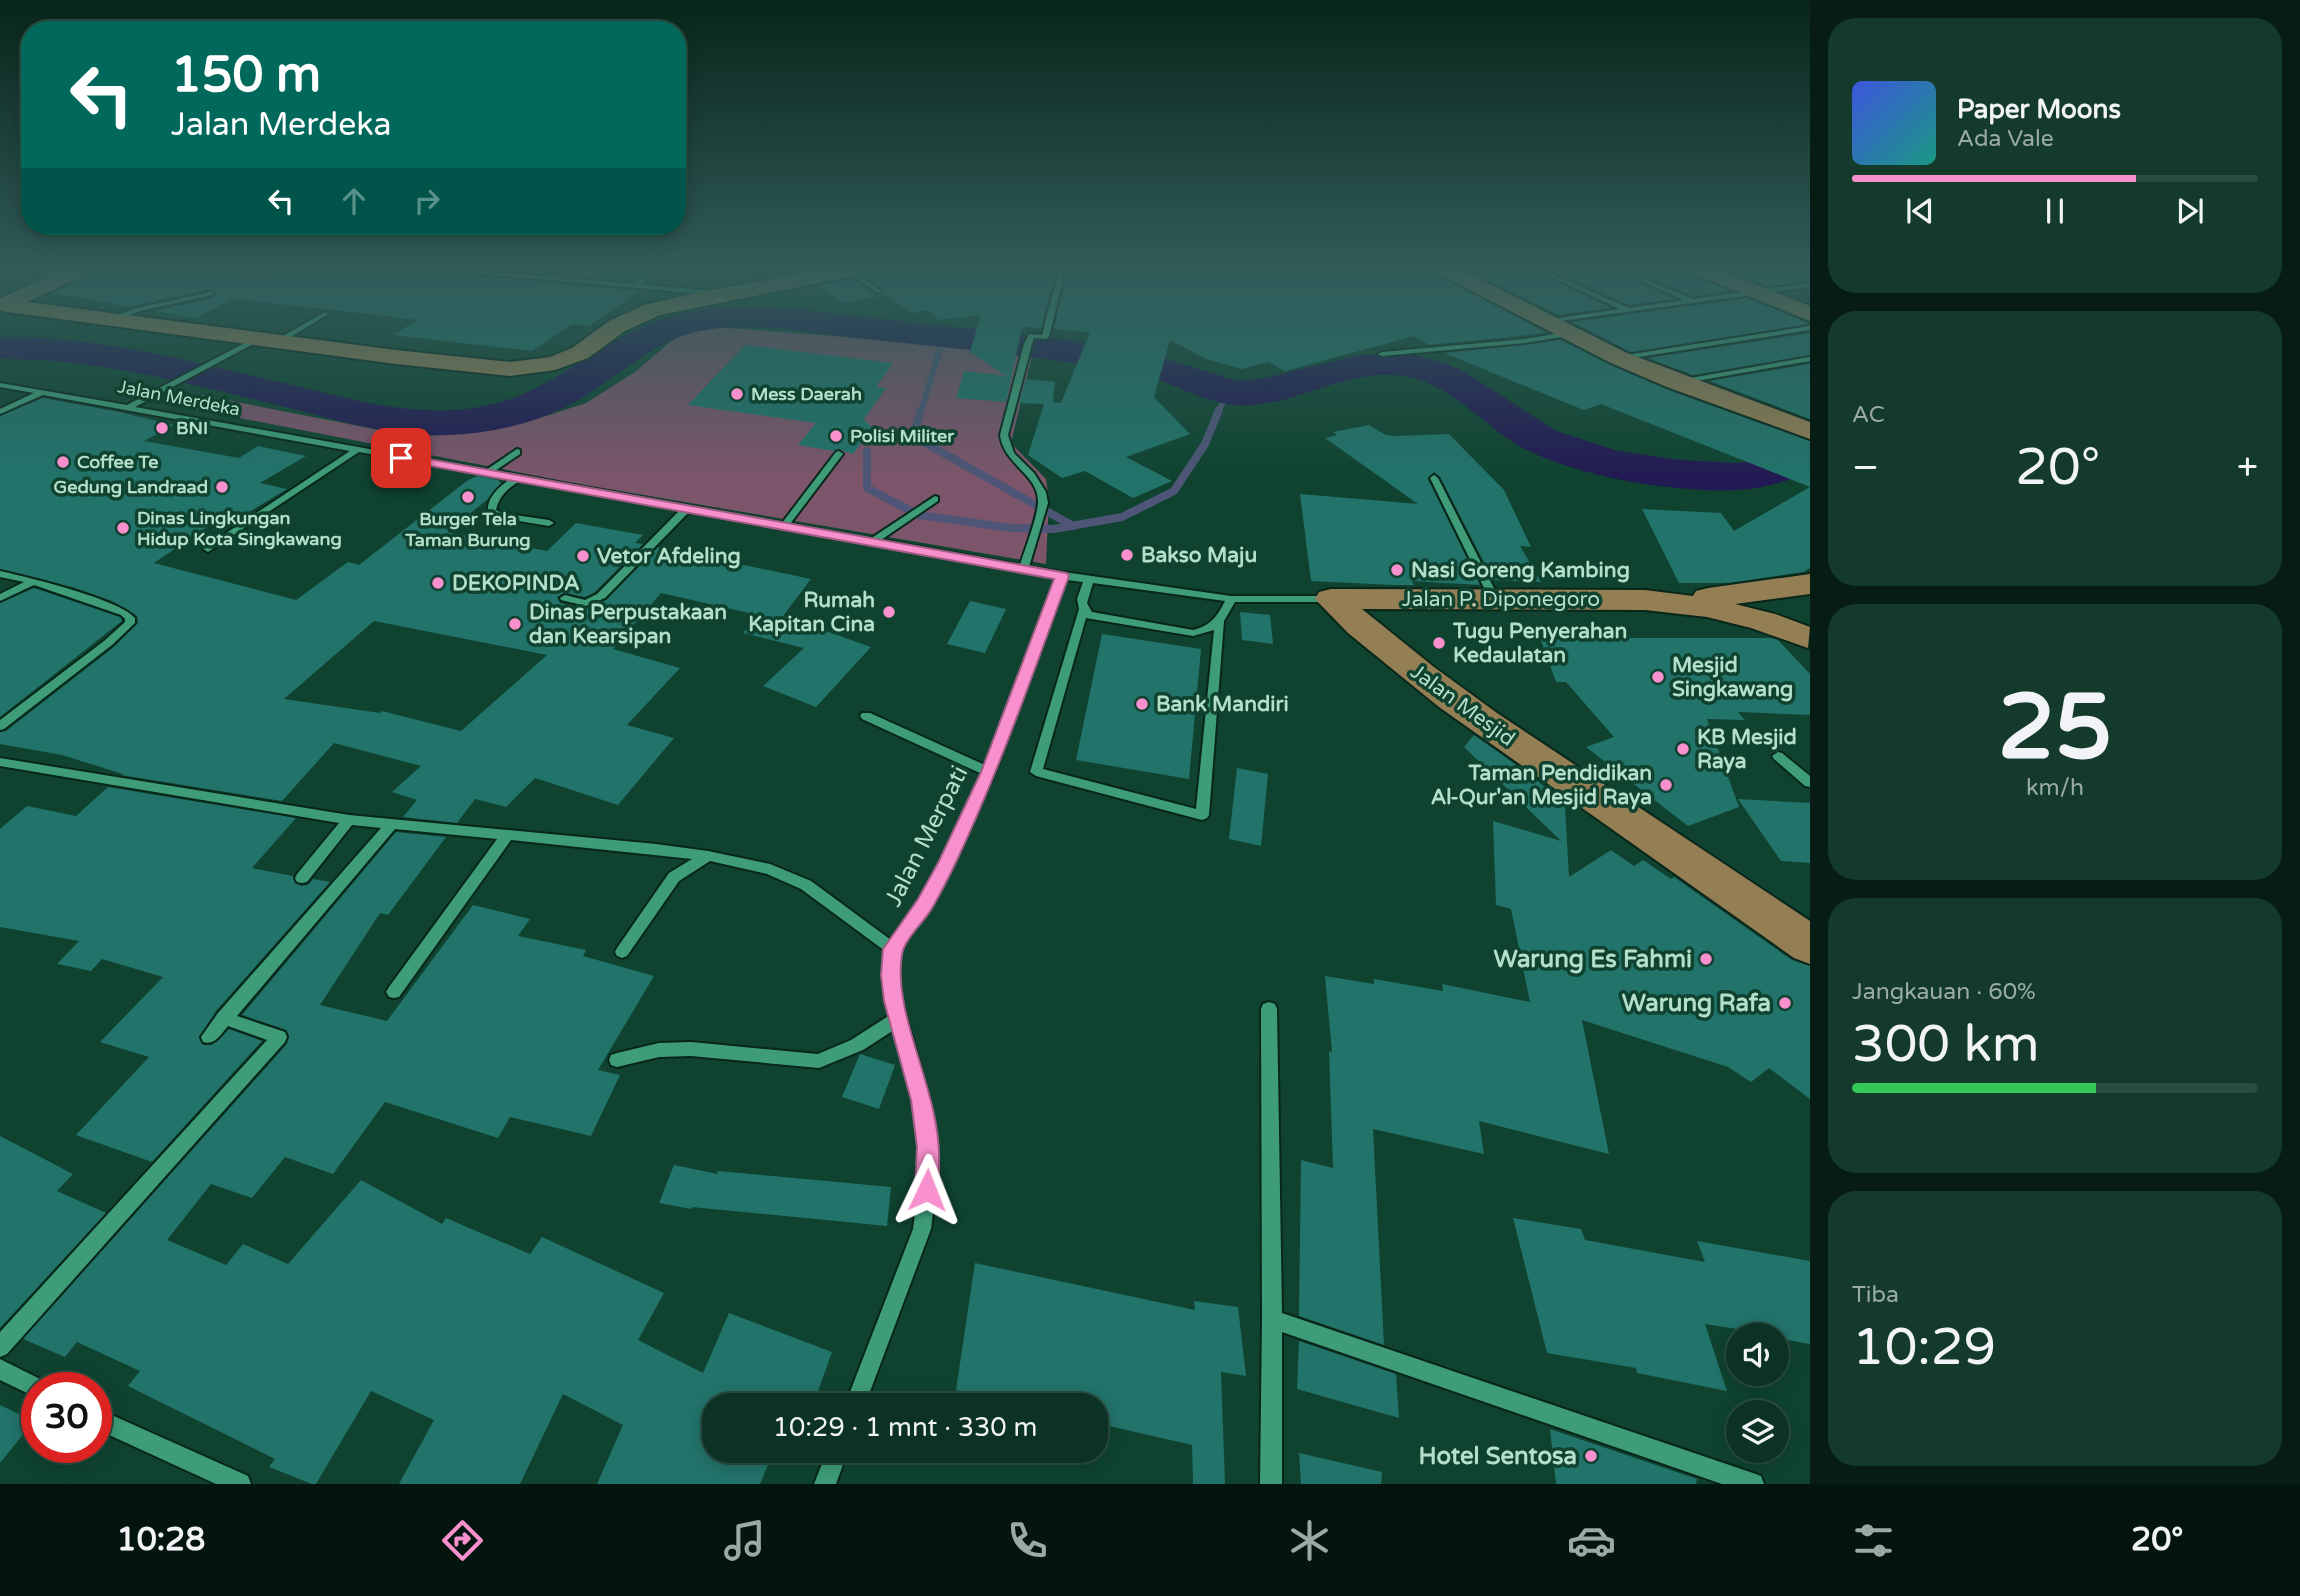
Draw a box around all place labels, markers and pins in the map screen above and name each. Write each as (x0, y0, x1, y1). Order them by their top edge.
place label: Mess Daerah (751, 383, 862, 405)
marker: Mess Daerah (729, 386, 745, 402)
place label: BNI (176, 417, 208, 439)
marker: BNI (154, 420, 170, 436)
place label: Polisi Militer (850, 425, 955, 447)
pin (371, 428, 431, 488)
marker: Polisi Militer (828, 428, 844, 444)
place label: Coffee Te (77, 451, 159, 473)
marker: Coffee Te (55, 454, 71, 470)
place label: Gedung Landraad (54, 476, 208, 498)
marker: Gedung Landraad (214, 479, 230, 495)
marker: Burger Tela Taman Burung (460, 489, 476, 505)
place label: Dinas Lingkungan Hidup Kota Singkawang (137, 507, 342, 550)
place label: Burger Tela Taman Burung (404, 508, 531, 551)
marker: Dinas Lingkungan Hidup Kota Singkawang (115, 520, 131, 536)
place label: Bakso Maju (1141, 543, 1257, 568)
place label: Vetor Afdeling (597, 544, 741, 569)
marker: Bakso Maju (1119, 547, 1135, 563)
marker: Vetor Afdeling (575, 548, 591, 564)
place label: Nasi Goreng Kambing (1411, 558, 1630, 583)
marker: Nasi Goreng Kambing (1389, 562, 1405, 578)
place label: DEKOPINDA (452, 571, 580, 596)
marker: DEKOPINDA (430, 575, 446, 591)
place label: Rumah Kapitan Cina (748, 588, 875, 637)
place label: Dinas Perpustakaan dan Kearsipan (529, 600, 727, 649)
marker: Rumah Kapitan Cina (881, 604, 897, 620)
marker: Dinas Perpustakaan dan Kearsipan (507, 616, 523, 632)
place label: Tugu Penyerahan Kedaulatan (1452, 619, 1627, 668)
marker: Tugu Penyerahan Kedaulatan (1431, 635, 1447, 651)
place label: Mesjid Singkawang (1672, 653, 1793, 702)
marker: Mesjid Singkawang (1650, 669, 1666, 685)
place label: Bank Mandiri (1156, 692, 1289, 717)
marker: Bank Mandiri (1134, 696, 1150, 712)
place label: KB Mesjid Raya (1697, 725, 1797, 774)
marker: KB Mesjid Raya (1675, 741, 1691, 757)
place label: Taman Pendidikan Al-Qur'an Mesjid Raya (1431, 761, 1652, 810)
marker: Taman Pendidikan Al-Qur'an Mesjid Raya (1658, 777, 1674, 793)
place label: Warung Es Fahmi (1494, 945, 1692, 974)
marker: Warung Es Fahmi (1698, 951, 1714, 967)
place label: Warung Rafa (1622, 989, 1771, 1018)
marker: Warung Rafa (1777, 995, 1793, 1011)
place label: Hotel Sentosa (1419, 1442, 1577, 1471)
marker: Hotel Sentosa (1583, 1448, 1599, 1464)

